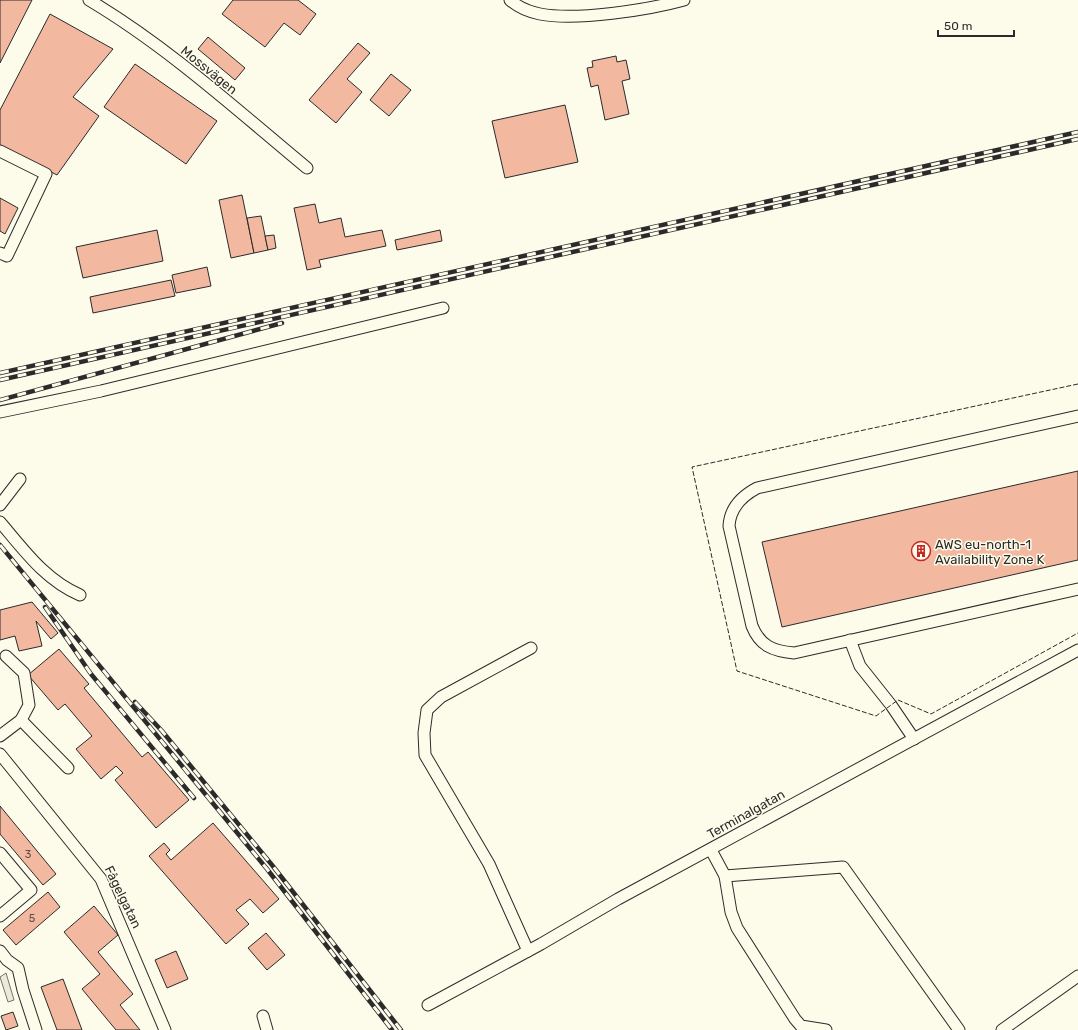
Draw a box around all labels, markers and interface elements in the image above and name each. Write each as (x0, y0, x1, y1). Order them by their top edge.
scale bar (938, 12, 1014, 38)
text: 50 m (944, 19, 972, 33)
street label: Mossvägen (177, 43, 240, 98)
place label: AWS eu-north-1 Availability Zone K (935, 537, 1045, 567)
building icon: AWS eu-north-1 Availability Zone K (910, 540, 932, 562)
street label: Terminalgatan (705, 786, 788, 842)
house number: 3 (25, 848, 32, 861)
street label: Fågelgatan (101, 863, 145, 931)
house number: 5 (29, 912, 36, 925)

